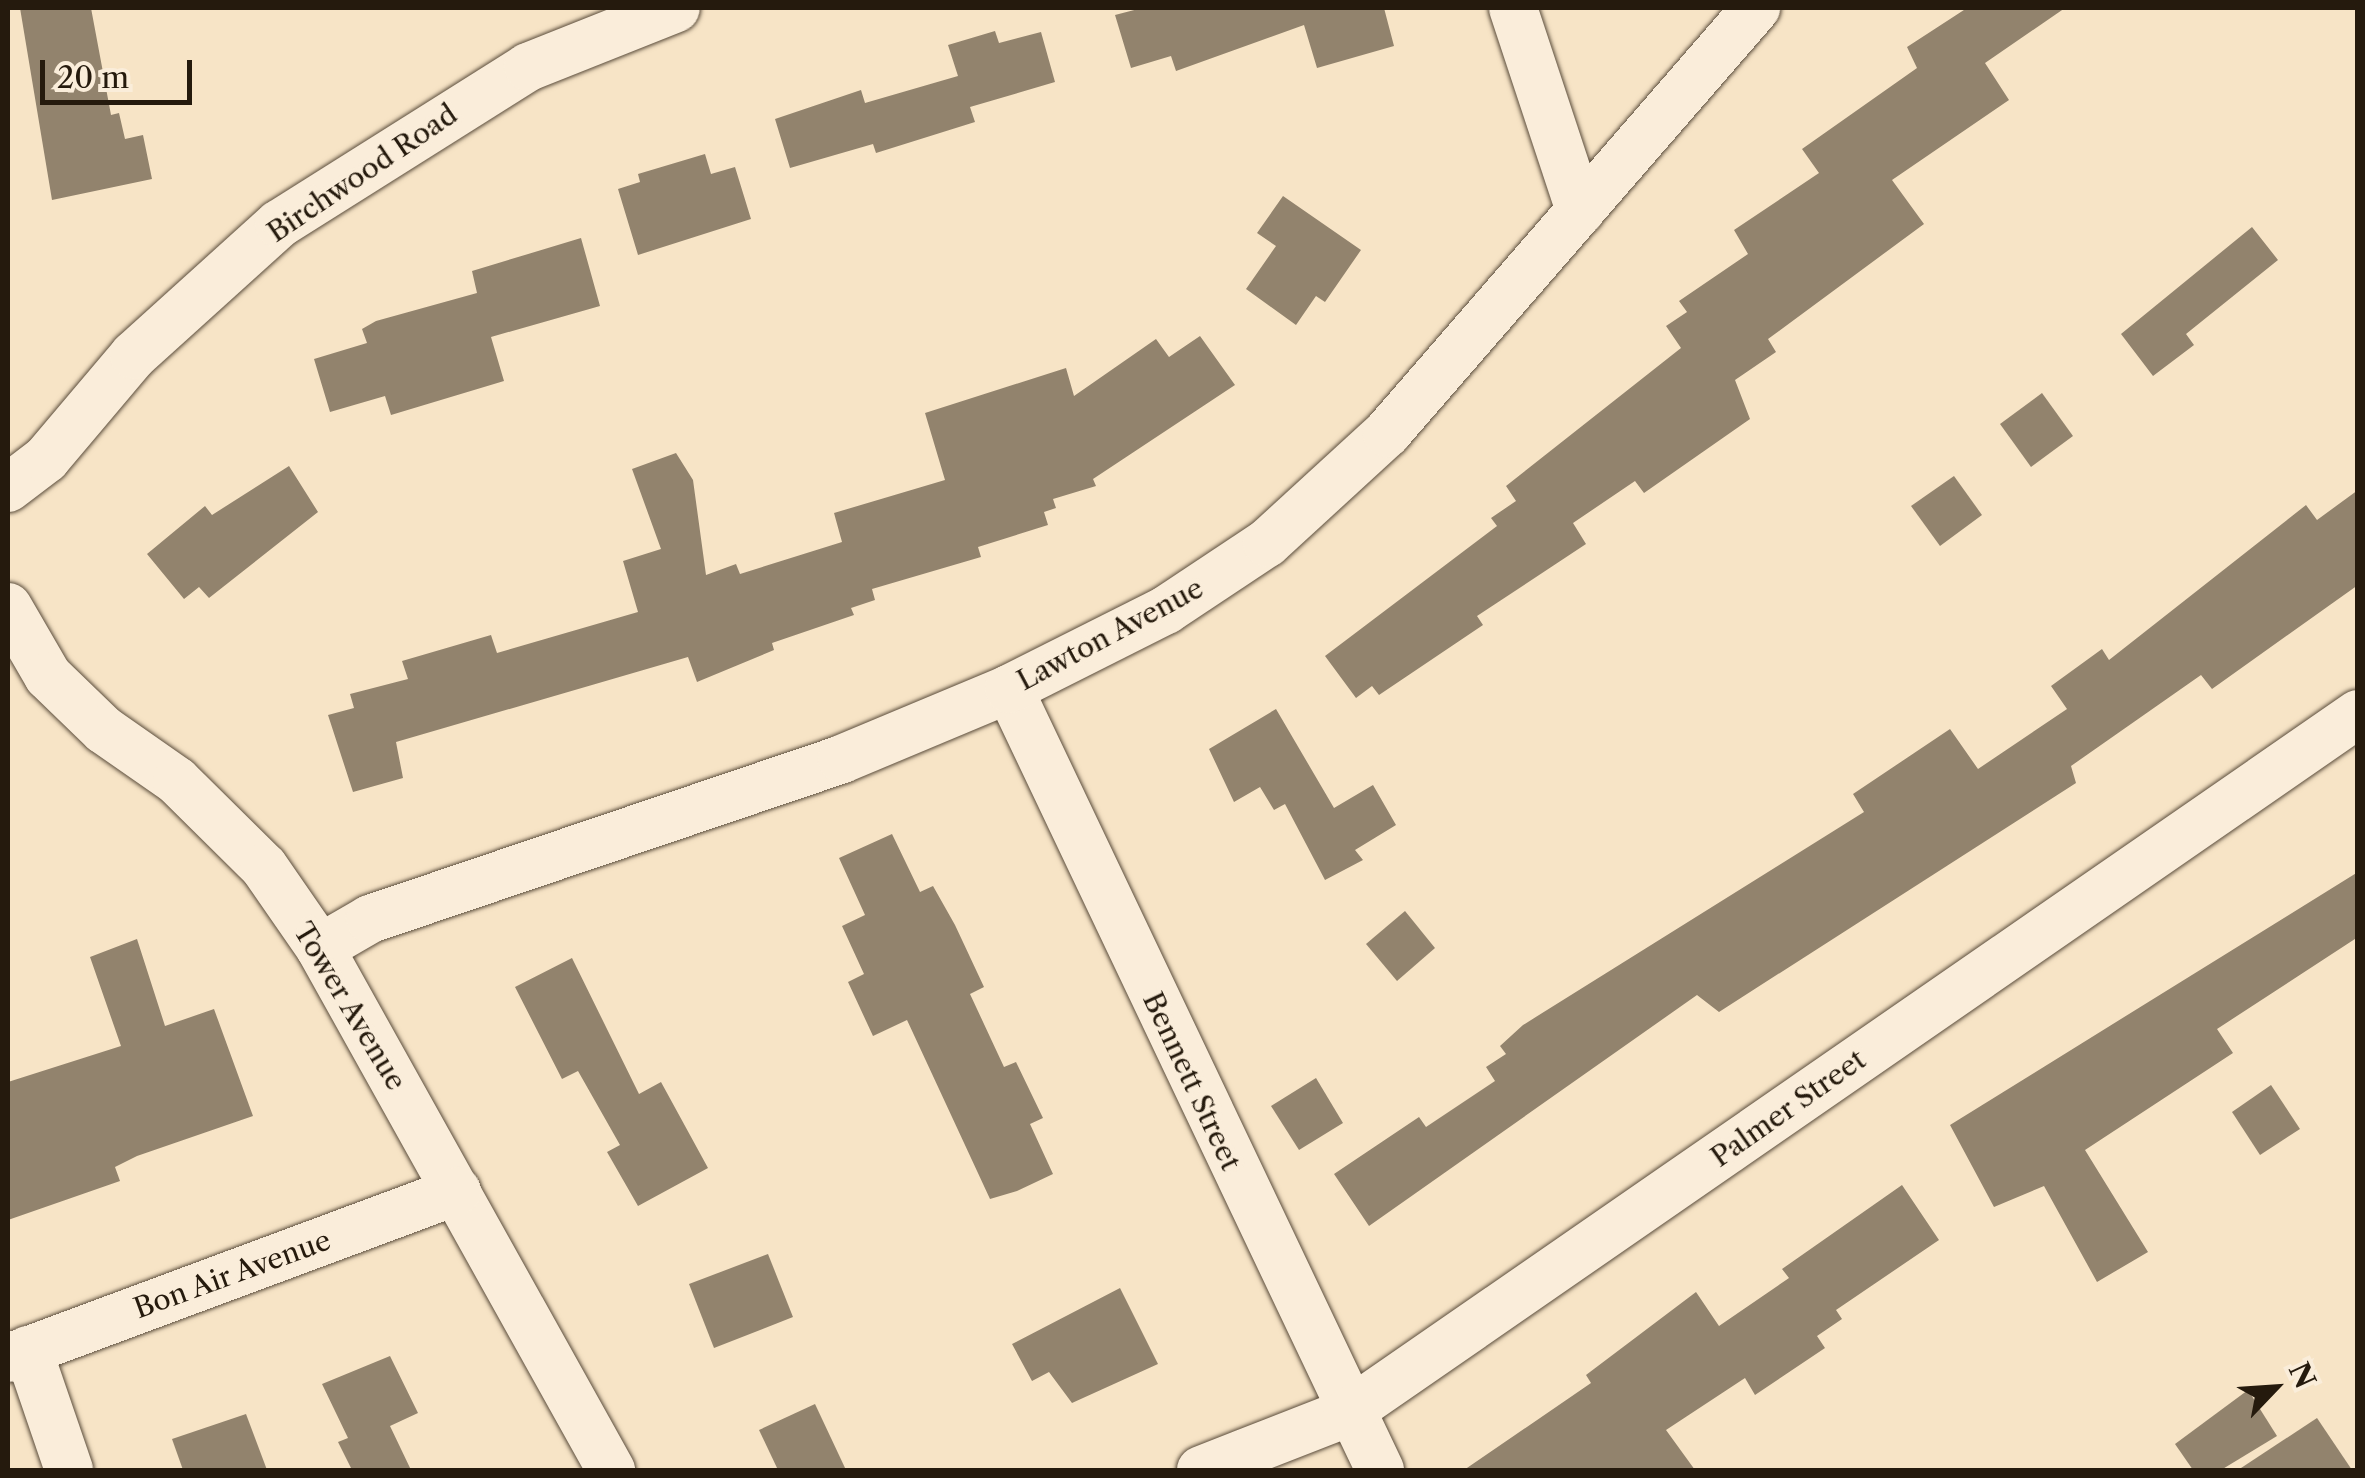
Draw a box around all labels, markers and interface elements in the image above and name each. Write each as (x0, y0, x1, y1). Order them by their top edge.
scale bar (45, 40, 198, 102)
text: 20 m (57, 59, 129, 96)
street label: Birchwood Road (261, 97, 463, 249)
street label: Lawton Avenue (1011, 571, 1209, 697)
street label: Tower Avenue (286, 915, 414, 1097)
street label: Bennett Street (1136, 987, 1248, 1175)
street label: Palmer Street (1704, 1042, 1872, 1174)
street label: Bon Air Avenue (128, 1222, 336, 1326)
north arrow (2225, 1338, 2325, 1438)
text: N (2282, 1357, 2323, 1394)

